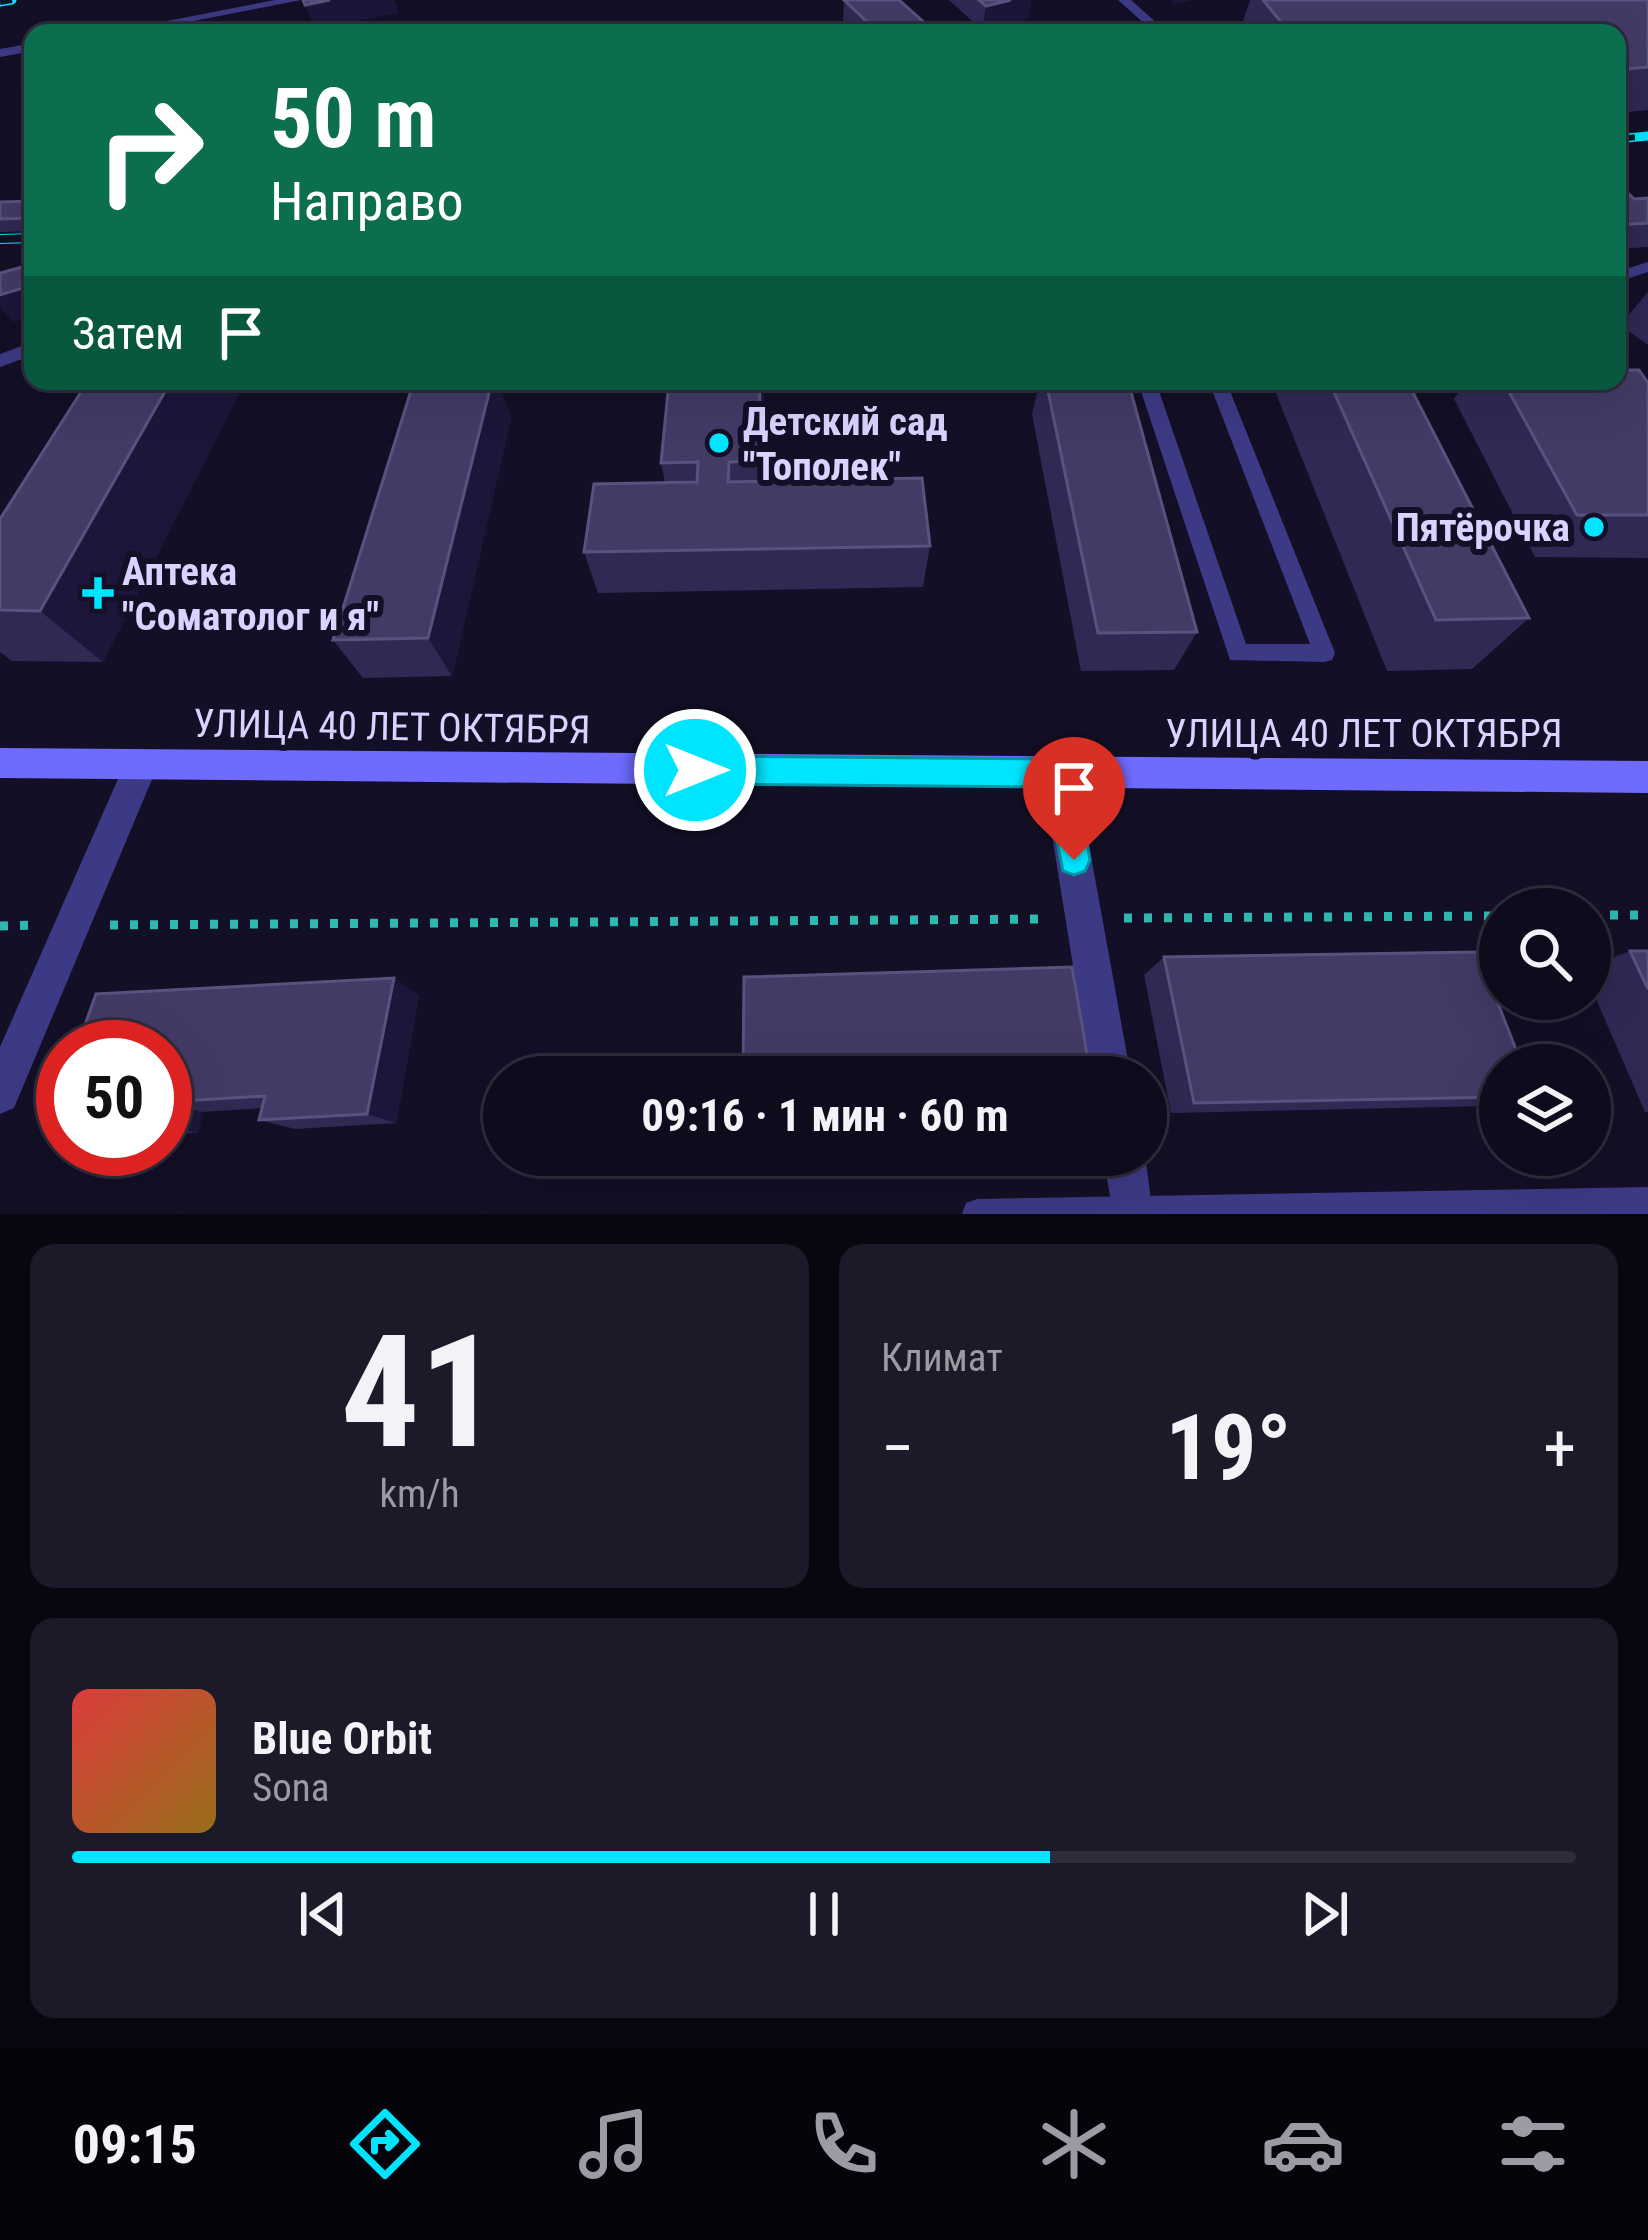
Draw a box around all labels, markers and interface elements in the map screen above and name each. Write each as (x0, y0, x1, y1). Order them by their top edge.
text: 50 m (270, 69, 437, 168)
icon: right (72, 72, 228, 228)
text: Направо (270, 170, 464, 233)
icon: arrive (208, 300, 274, 366)
text: Затем (72, 307, 184, 360)
place label: Детский сад "Тополек" (743, 399, 947, 490)
marker: Детский сад "Тополек" (706, 430, 732, 456)
place label: Пятёрочка (1396, 505, 1570, 551)
marker: Пятёрочка (1581, 514, 1607, 540)
place label: Аптека "Соматолог и я" (122, 549, 379, 640)
marker: Аптека "Соматолог и я" (85, 580, 111, 606)
street label: УЛИЦА 40 ЛЕТ ОКТЯБРЯ (193, 701, 591, 753)
position arrow (632, 707, 758, 833)
street label: УЛИЦА 40 ЛЕТ ОКТЯБРЯ (1165, 711, 1563, 757)
pin (1023, 737, 1125, 860)
icon: arrive (1041, 755, 1107, 821)
map controls (1479, 888, 1611, 1176)
button: search (1479, 888, 1611, 1020)
speed limit sign: 50 (36, 1020, 192, 1176)
button: layers (1479, 1044, 1611, 1176)
text: 09:16 · 1 мин · 60 m (641, 1089, 1009, 1142)
text: 41 (341, 1301, 498, 1484)
text: Климат (881, 1335, 1003, 1381)
text: 19° (1166, 1396, 1292, 1501)
text: − (881, 1410, 914, 1487)
text: + (1543, 1410, 1576, 1487)
text: km/h (379, 1471, 460, 1517)
text: Blue Orbit (252, 1712, 432, 1765)
text: Sona (252, 1765, 329, 1811)
icon: previous (290, 1881, 356, 1947)
icon: pause (791, 1881, 857, 1947)
icon: next (1292, 1881, 1358, 1947)
icon: directions (343, 2102, 427, 2186)
icon: music (572, 2102, 656, 2186)
icon: phone (802, 2102, 886, 2186)
icon: climate (1032, 2102, 1116, 2186)
icon: car (1261, 2102, 1345, 2186)
icon: filters (1491, 2102, 1575, 2186)
text: 09:15 (73, 2113, 197, 2176)

